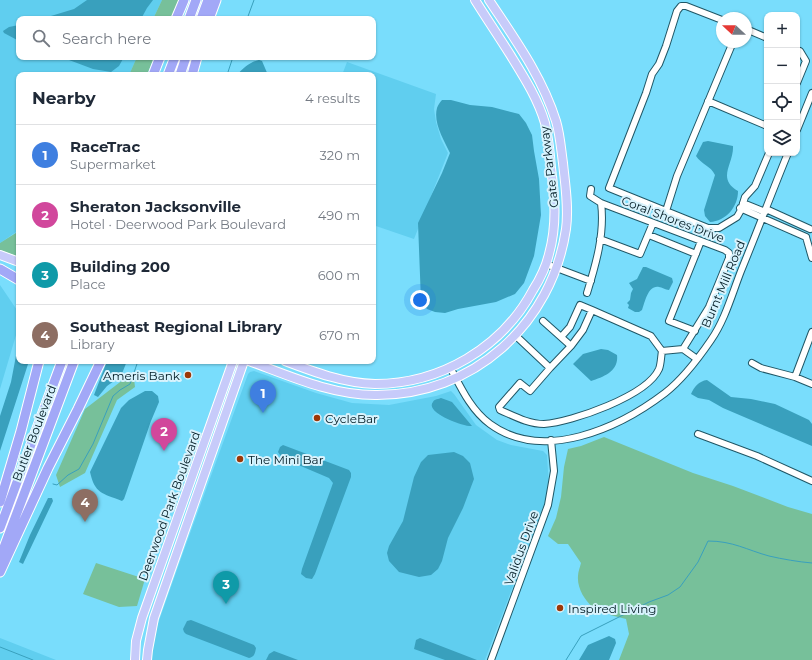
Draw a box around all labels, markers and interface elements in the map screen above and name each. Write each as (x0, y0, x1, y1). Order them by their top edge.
north arrow (716, 12, 752, 48)
map controls (764, 12, 800, 156)
button: + (764, 12, 800, 48)
search box (16, 16, 376, 60)
icon: search (30, 27, 52, 49)
text: Search here (62, 29, 151, 48)
button: − (764, 48, 800, 84)
button: locate (764, 84, 800, 120)
text: Nearby (32, 88, 96, 108)
text: 4 results (305, 90, 360, 106)
button: layers (764, 120, 800, 156)
street label: Gate Parkway (536, 125, 561, 209)
text: RaceTrac (70, 137, 140, 156)
text: 1 (42, 147, 48, 163)
text: 320 m (320, 147, 360, 163)
text: Supermarket (70, 156, 156, 172)
street label: Coral Shores Drive (619, 192, 727, 246)
text: Sheraton Jacksonville (70, 197, 241, 216)
text: 2 (41, 207, 49, 223)
text: 490 m (318, 207, 360, 223)
text: Hotel · Deerwood Park Boulevard (70, 216, 286, 232)
street label: Burnt Mill Road (698, 238, 748, 330)
text: Building 200 (70, 257, 170, 276)
text: 3 (41, 267, 49, 283)
text: 600 m (318, 267, 360, 283)
text: Place (70, 276, 106, 292)
your location (410, 290, 430, 310)
text: Southeast Regional Library (70, 317, 282, 336)
text: 4 (41, 327, 49, 343)
text: 670 m (319, 327, 360, 343)
text: Library (70, 336, 115, 352)
place label: Ameris Bank (103, 368, 181, 383)
marker: Ameris Bank (183, 370, 193, 380)
pin: 1 (250, 380, 276, 413)
street label: Butler Boulevard (9, 383, 59, 483)
place label: CycleBar (325, 411, 378, 426)
marker: CycleBar (312, 413, 322, 423)
pin: 2 (151, 418, 177, 451)
street label: Deerwood Park Boulevard (135, 429, 203, 583)
place label: The Mini Bar (248, 452, 324, 467)
marker: The Mini Bar (235, 454, 245, 464)
pin: 4 (72, 489, 98, 522)
street label: Validus Drive (501, 509, 541, 587)
pin: 3 (213, 571, 239, 604)
place label: Inspired Living (568, 601, 657, 616)
marker: Inspired Living (555, 603, 565, 613)

